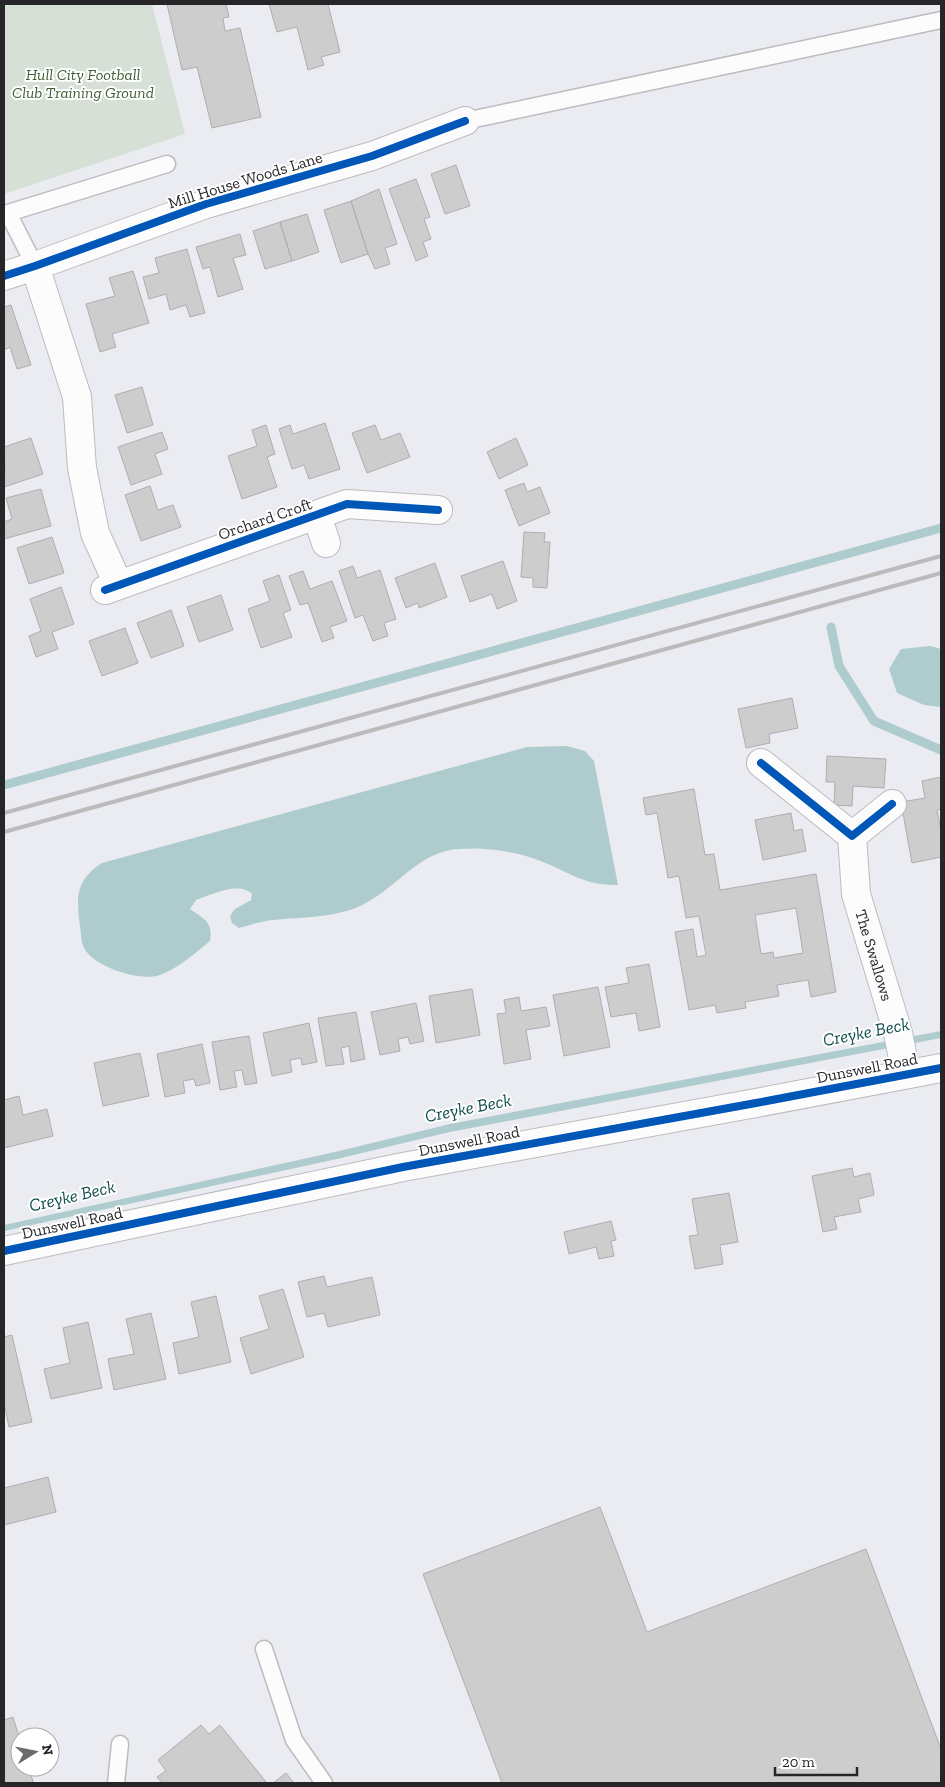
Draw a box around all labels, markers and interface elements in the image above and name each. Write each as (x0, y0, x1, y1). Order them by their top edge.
park label: Hull City Football Club Training Ground (12, 65, 154, 102)
street label: Mill House Woods Lane (166, 147, 324, 213)
street label: Orchard Croft (216, 494, 314, 544)
street label: The Swallows (852, 907, 897, 1003)
water label: Creyke Beck (821, 1013, 911, 1051)
street label: Dunswell Road (815, 1049, 919, 1087)
water label: Creyke Beck (423, 1089, 513, 1127)
street label: Dunswell Road (417, 1122, 521, 1160)
water label: Creyke Beck (27, 1175, 117, 1217)
street label: Dunswell Road (20, 1203, 124, 1243)
north arrow (10, 1727, 60, 1777)
text: N (38, 1743, 57, 1757)
scale bar (775, 1744, 858, 1776)
text: 20 m (782, 1753, 815, 1771)

